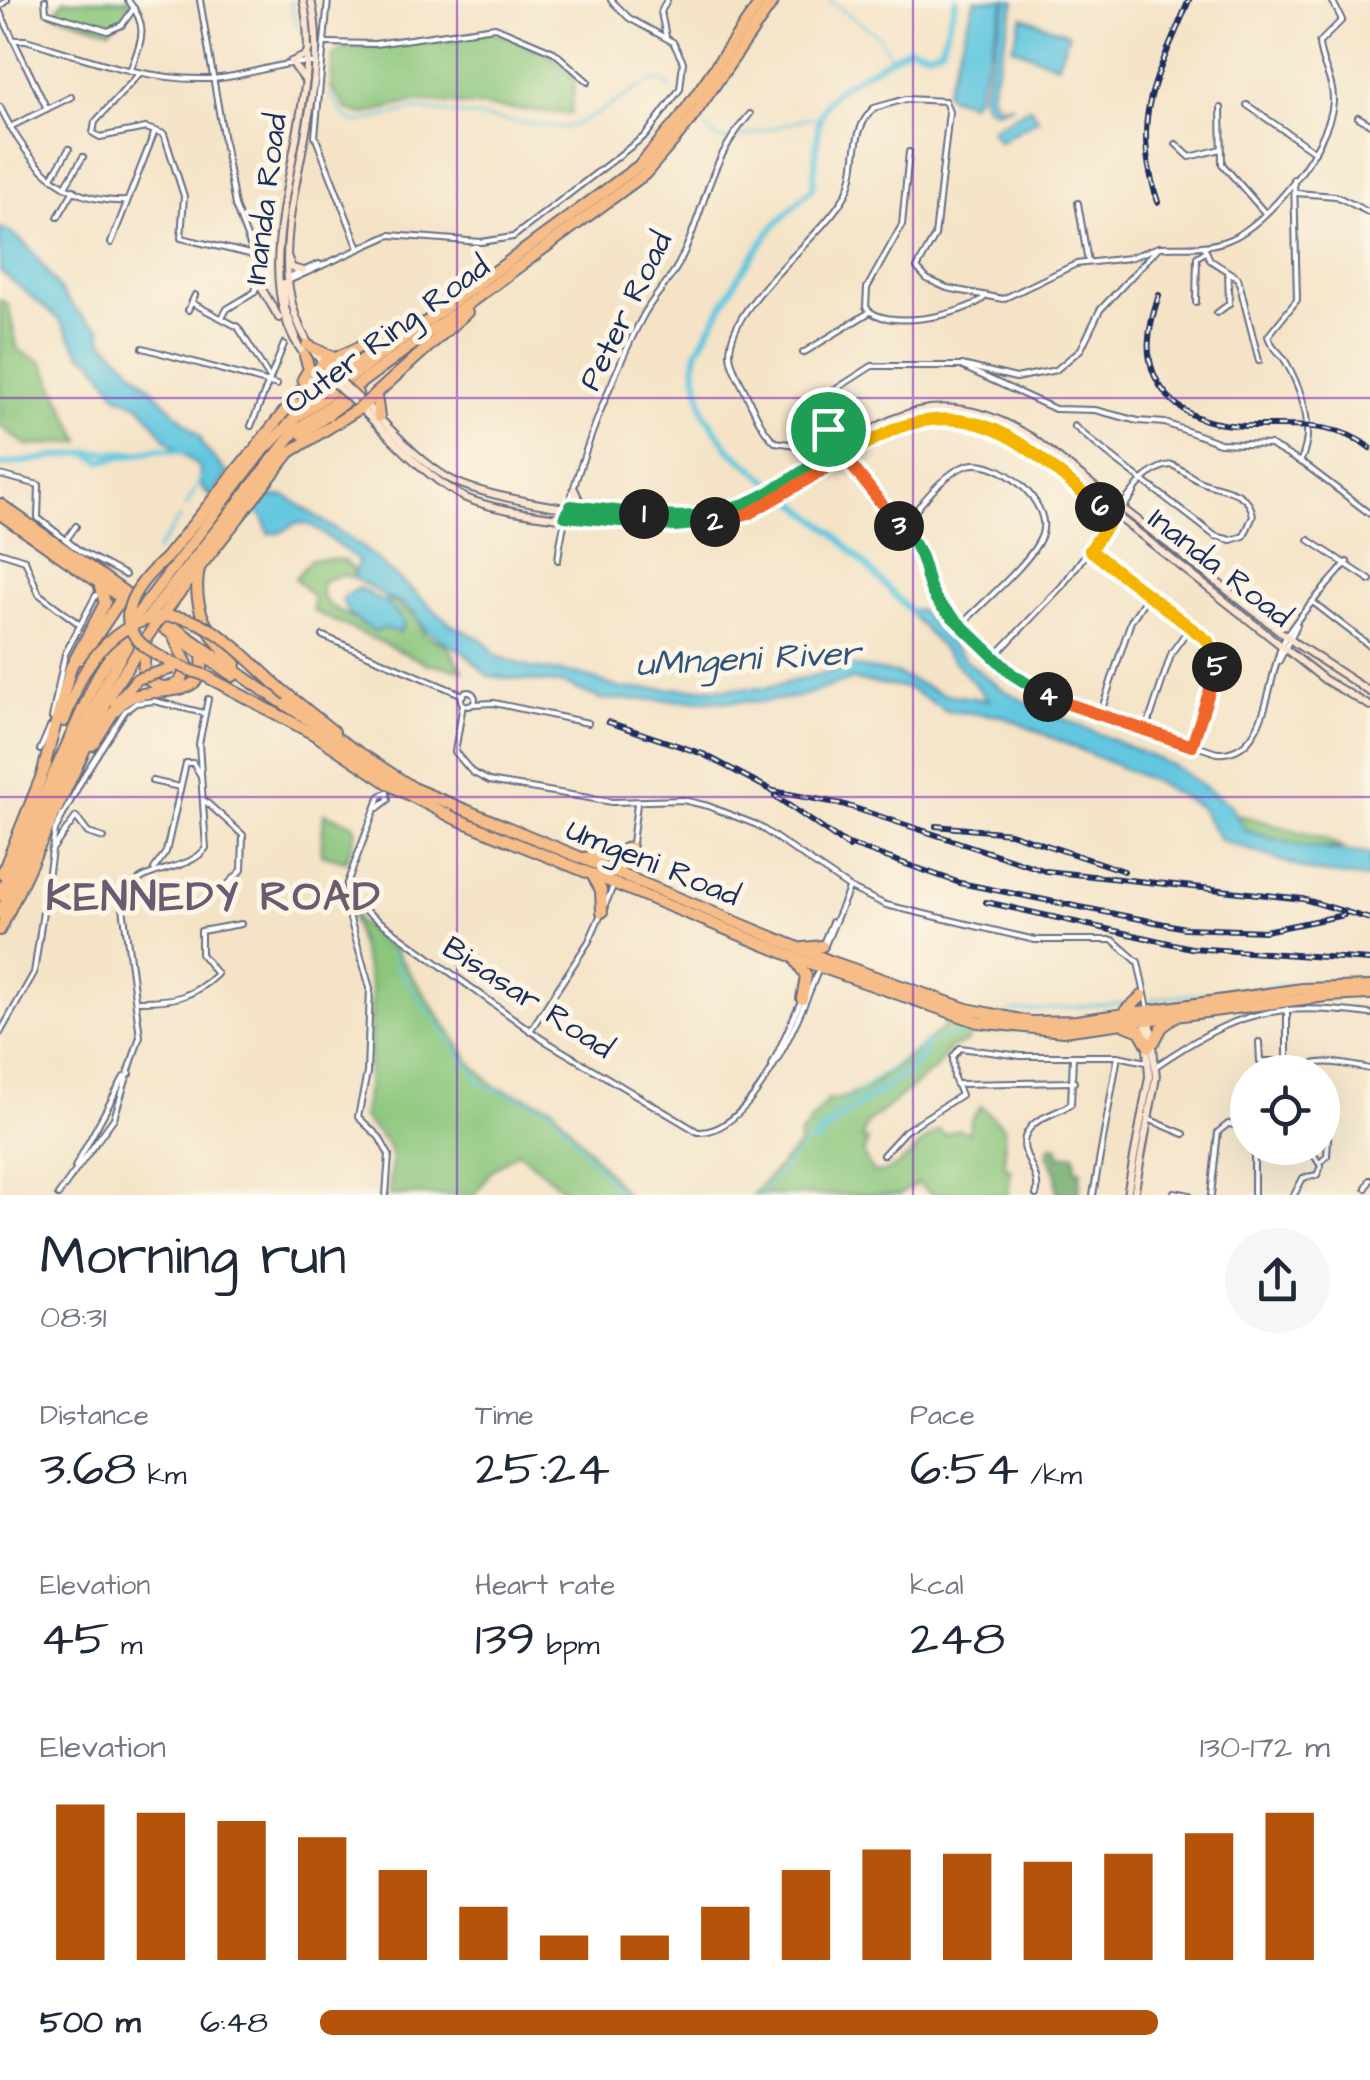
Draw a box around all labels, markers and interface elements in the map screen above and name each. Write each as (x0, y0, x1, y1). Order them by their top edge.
street label: Inanda Road (233, 111, 299, 287)
street label: Peter Road (568, 224, 684, 398)
street label: Outer Ring Road (275, 245, 499, 425)
pin (786, 387, 871, 472)
icon: arrive (801, 402, 856, 457)
pin: 6 (1075, 482, 1125, 532)
text: 6 (1091, 487, 1109, 526)
pin: 1 (619, 489, 669, 539)
text: 1 (642, 494, 646, 533)
pin: 2 (690, 497, 740, 547)
street label: Inanda Road (1138, 497, 1302, 639)
pin: 3 (874, 501, 924, 551)
text: 2 (707, 502, 723, 541)
text: 3 (892, 506, 906, 545)
water label: uMngeni River (635, 628, 865, 690)
pin: 5 (1192, 642, 1242, 692)
text: 5 (1207, 647, 1227, 686)
pin: 4 (1023, 672, 1073, 722)
text: 4 (1038, 677, 1058, 716)
street label: Umgeni Road (559, 808, 747, 918)
district label: KENNEDY ROAD (46, 869, 382, 927)
street label: Bisasar Road (433, 926, 623, 1070)
map controls (1230, 1055, 1340, 1165)
button: locate (1230, 1055, 1340, 1165)
text: Morning run (40, 1219, 346, 1295)
button: share (1225, 1228, 1330, 1333)
text: 08:31 (40, 1295, 107, 1340)
text: Distance (40, 1396, 149, 1435)
text: Time (475, 1396, 534, 1435)
text: Pace (910, 1396, 975, 1435)
text: 3.68 (40, 1435, 136, 1504)
text: 25:24 (475, 1435, 610, 1504)
text: 6:54 (910, 1435, 1019, 1504)
text: km (136, 1456, 186, 1495)
text: /km (1019, 1456, 1082, 1495)
text: Elevation (40, 1566, 150, 1605)
text: Heart rate (475, 1566, 616, 1605)
text: kcal (910, 1566, 964, 1605)
text: 45 (40, 1605, 109, 1674)
text: 139 (475, 1605, 535, 1674)
text: 248 (910, 1605, 1005, 1674)
text: m (109, 1626, 142, 1665)
text: bpm (535, 1626, 600, 1665)
text: Elevation (40, 1725, 166, 1770)
text: 130–172 m (1200, 1725, 1330, 1770)
text: 500 m (40, 2000, 141, 2045)
text: 6:48 (200, 2000, 268, 2045)

